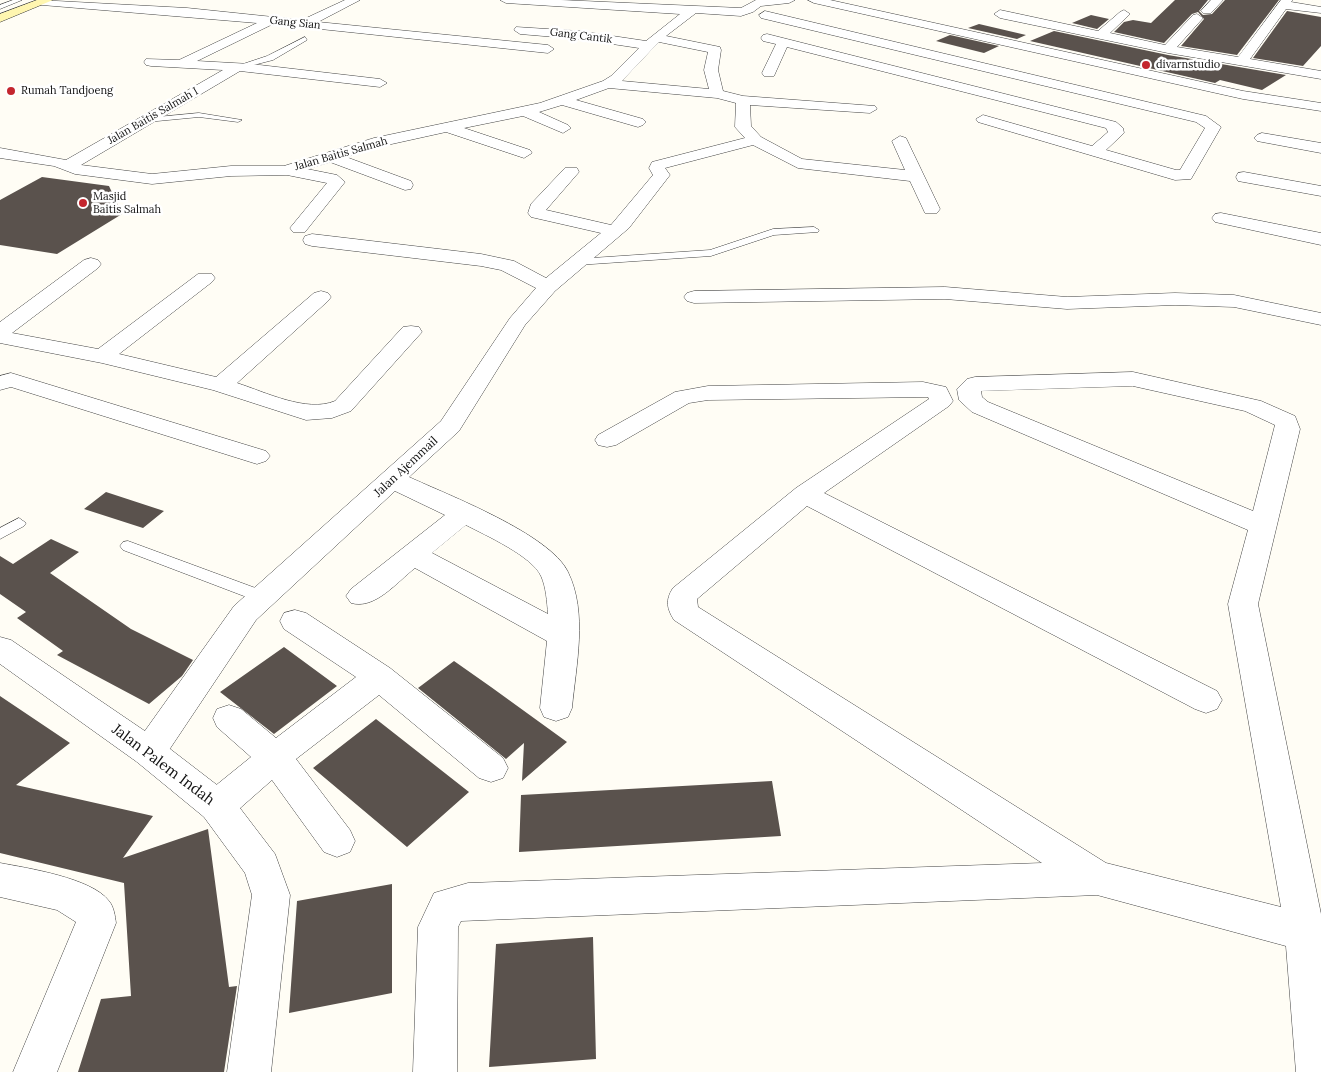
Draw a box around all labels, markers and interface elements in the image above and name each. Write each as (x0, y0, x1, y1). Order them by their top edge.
street label: Gang Sian (269, 14, 321, 32)
street label: Gang Cantik (549, 26, 613, 46)
place label: divarnstudio (1156, 58, 1220, 72)
marker: divarnstudio (1140, 59, 1152, 71)
place label: Rumah Tandjoeng (21, 84, 113, 98)
marker: Rumah Tandjoeng (5, 85, 17, 97)
street label: Jalan Baitis Salmah I (105, 85, 201, 147)
street label: Jalan Baitis Salmah (293, 134, 389, 174)
place label: Masjid Baitis Salmah (93, 190, 161, 216)
marker: Masjid Baitis Salmah (77, 197, 89, 209)
street label: Jalan Ajemmail (371, 434, 441, 500)
street label: Jalan Palem Indah (108, 721, 218, 809)

